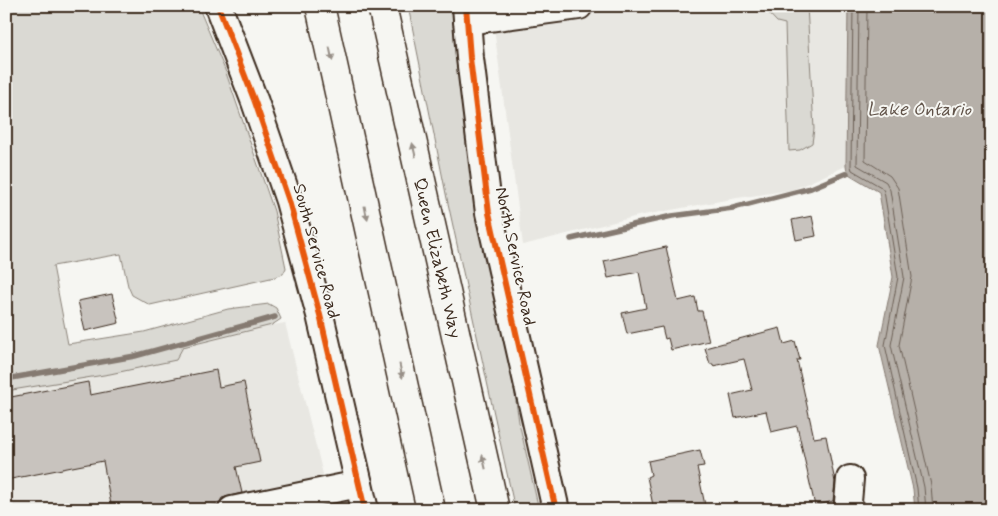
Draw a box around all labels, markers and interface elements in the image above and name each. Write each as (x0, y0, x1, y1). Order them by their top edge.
one-way arrow (327, 46, 335, 61)
water label: Lake Ontario (867, 97, 972, 122)
one-way arrow (410, 142, 418, 157)
street label: Queen Elizabeth Way (407, 176, 467, 341)
street label: South Service Road (287, 181, 346, 321)
street label: North Service Road (489, 185, 541, 328)
one-way arrow (362, 205, 370, 220)
one-way arrow (397, 364, 405, 379)
one-way arrow (480, 455, 488, 470)

